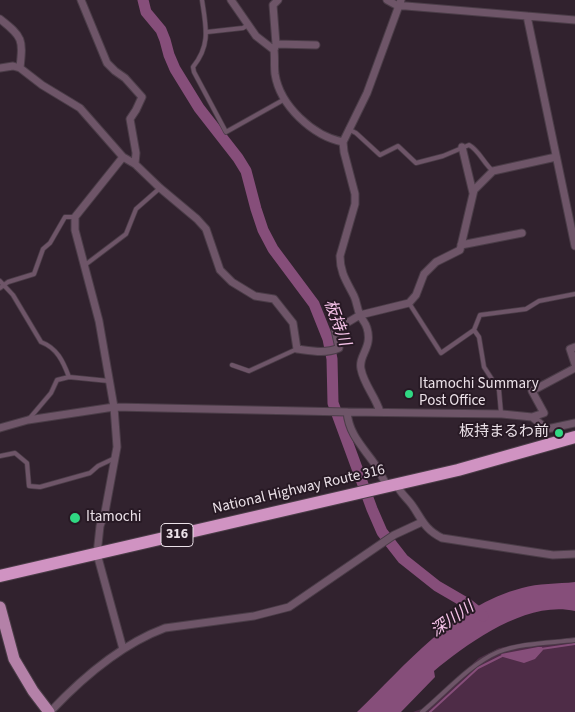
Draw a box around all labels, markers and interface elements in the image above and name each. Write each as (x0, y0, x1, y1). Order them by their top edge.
water label: 板持川 (319, 297, 353, 349)
place label: Itamochi Summary Post Office (419, 376, 539, 411)
marker: Itamochi Summary Post Office (403, 388, 415, 400)
place label: 板持まるわ前 (459, 424, 549, 442)
marker: 板持まるわ前 (553, 427, 565, 439)
street label: National Highway Route 316 (211, 461, 387, 519)
place label: Itamochi (86, 509, 142, 527)
marker: Itamochi (68, 511, 82, 525)
road number: 316 (161, 524, 193, 546)
water label: 深川川 (428, 598, 478, 642)

